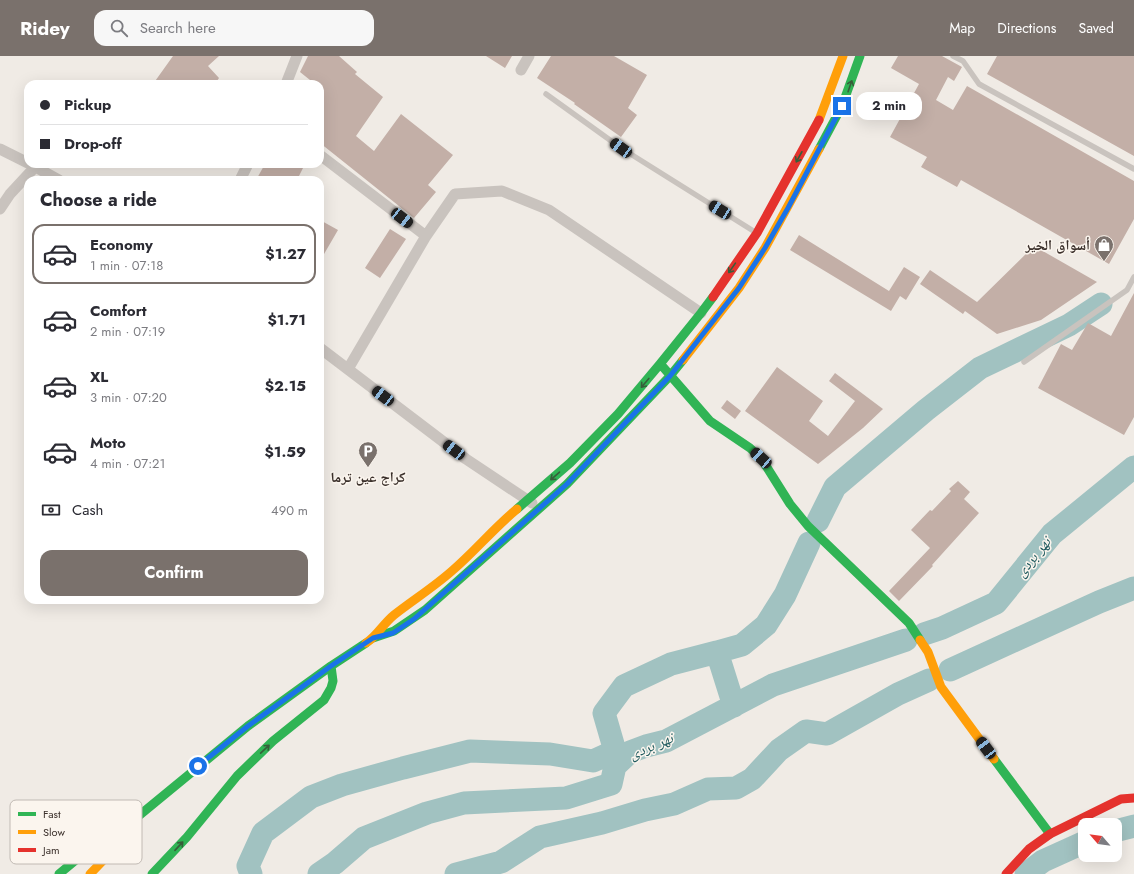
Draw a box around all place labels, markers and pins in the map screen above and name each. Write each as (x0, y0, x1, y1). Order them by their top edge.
shop icon: أسواق الخير (1093, 234, 1115, 262)
place label: أسواق الخير (1024, 235, 1090, 255)
parking icon: كراج عين ترما (357, 440, 379, 468)
place label: كراج عين ترما (331, 467, 405, 487)

